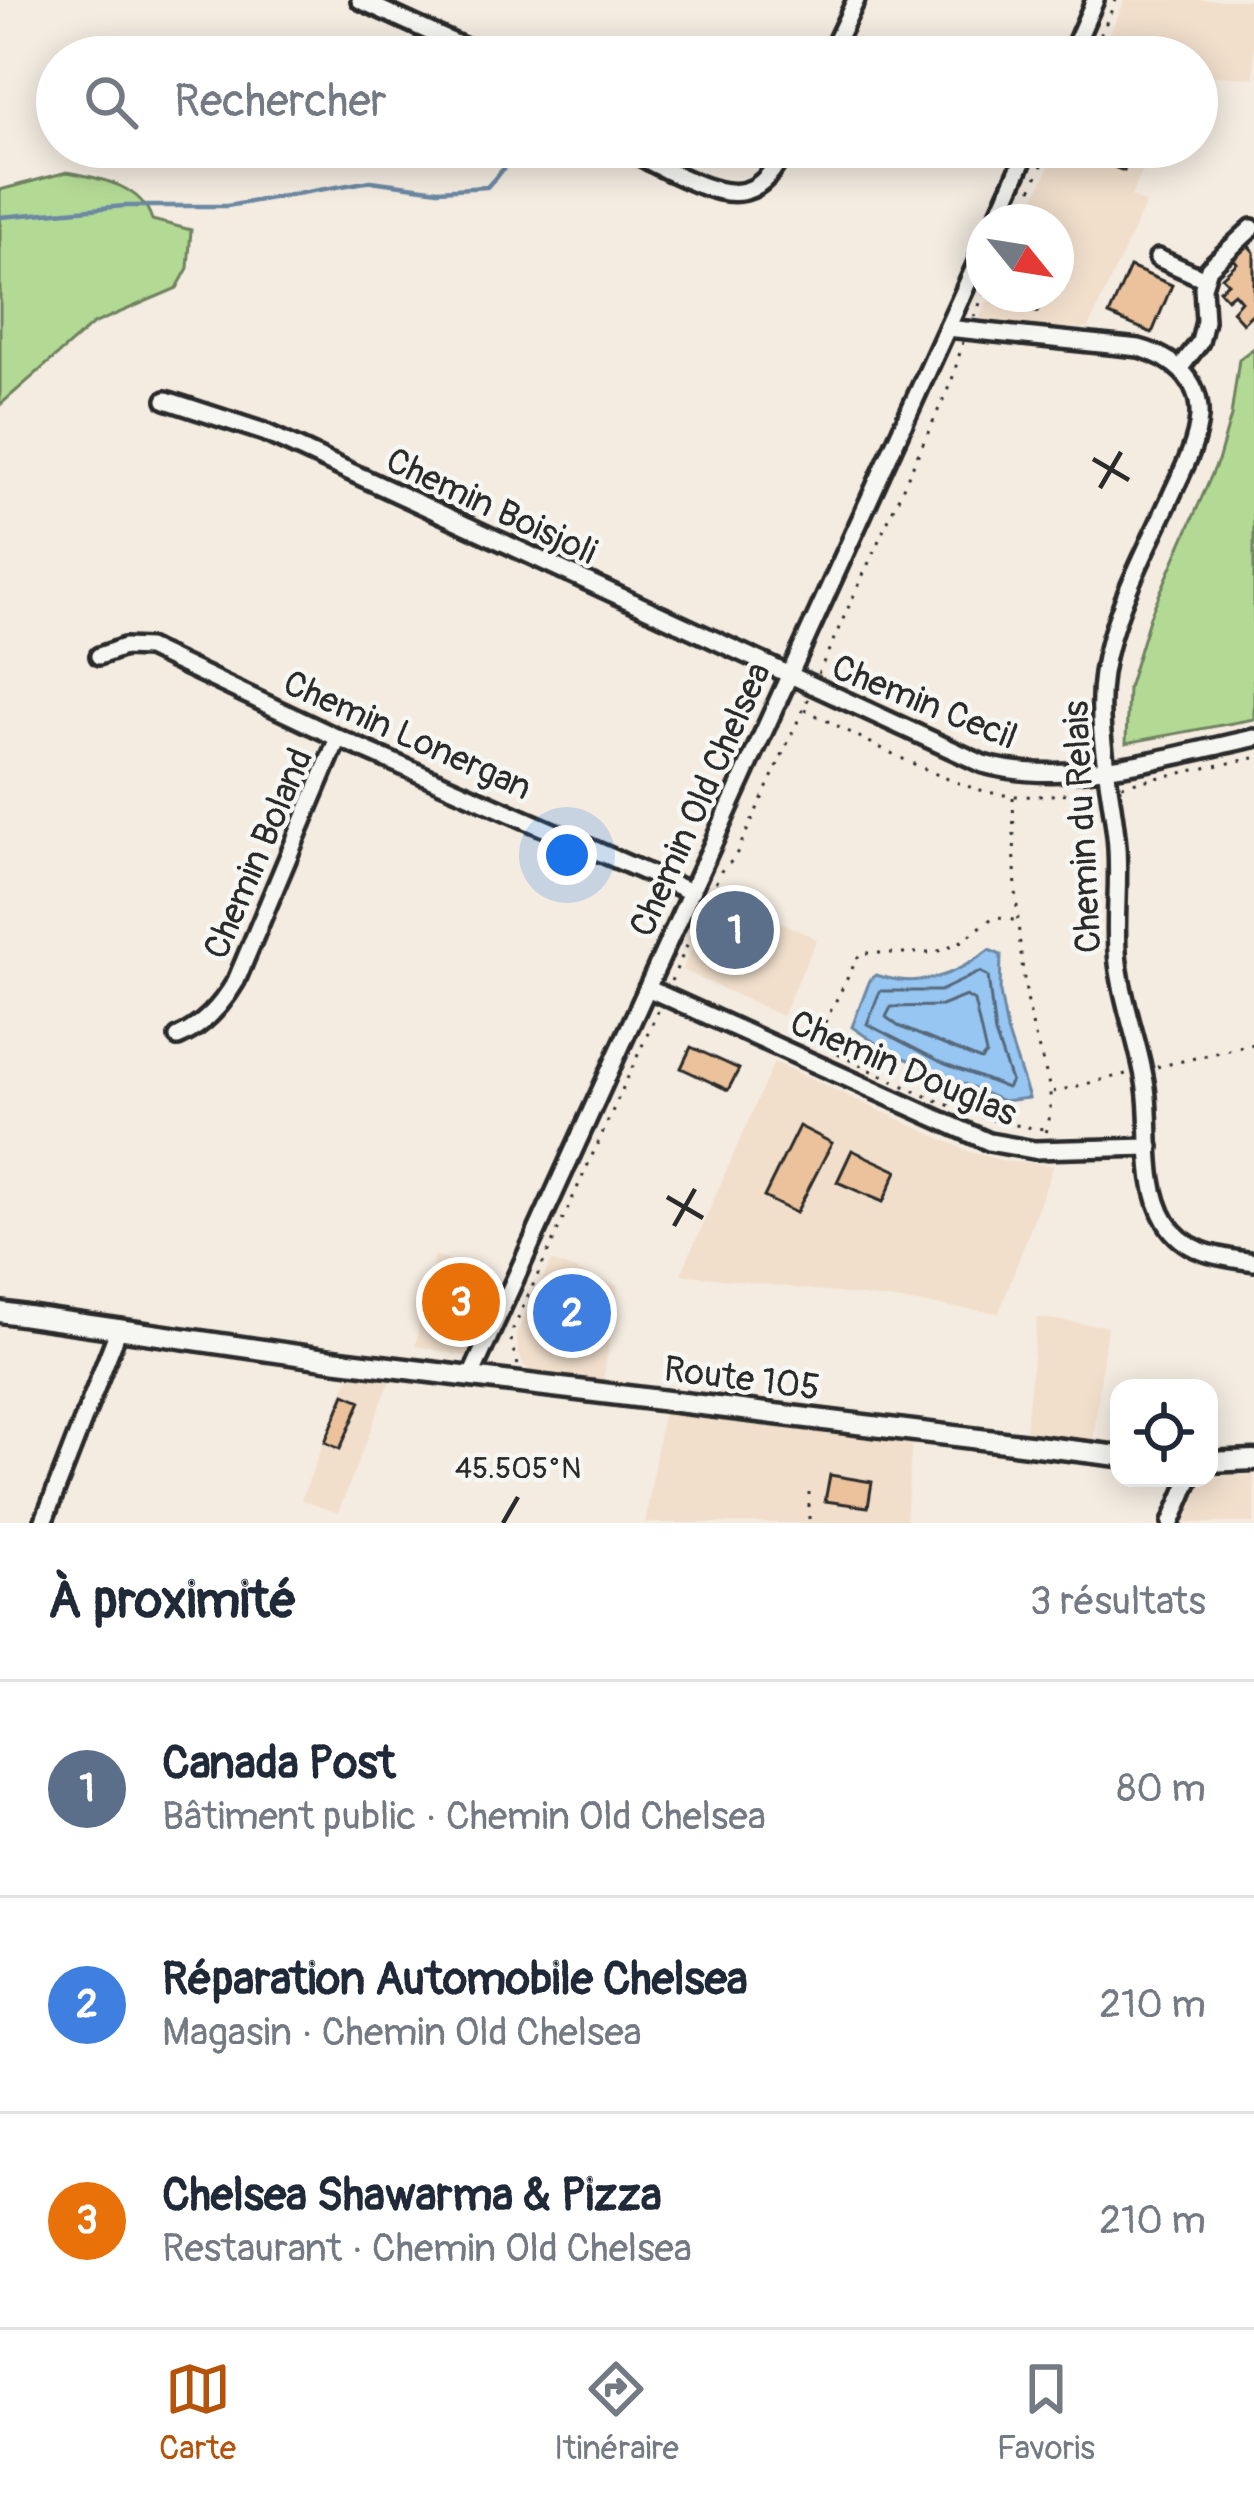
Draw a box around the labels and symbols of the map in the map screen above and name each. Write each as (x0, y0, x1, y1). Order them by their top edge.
north arrow (966, 204, 1074, 312)
street label: Chemin Boisjoli (379, 438, 604, 575)
street label: Chemin Cecil (825, 645, 1024, 760)
street label: Chemin Old Chelsea (620, 655, 781, 944)
street label: Chemin Lonergan (276, 660, 539, 810)
street label: Chemin du Relais (1053, 700, 1112, 954)
street label: Chemin Boland (194, 741, 323, 966)
your location (537, 825, 597, 885)
pin: 1 (696, 885, 774, 975)
street label: Chemin Douglas (783, 1000, 1024, 1136)
pin: 3 (422, 1257, 500, 1347)
pin: 2 (533, 1268, 611, 1358)
street label: Route 105 (661, 1347, 822, 1410)
text: 45.505°N (455, 1450, 581, 1487)

